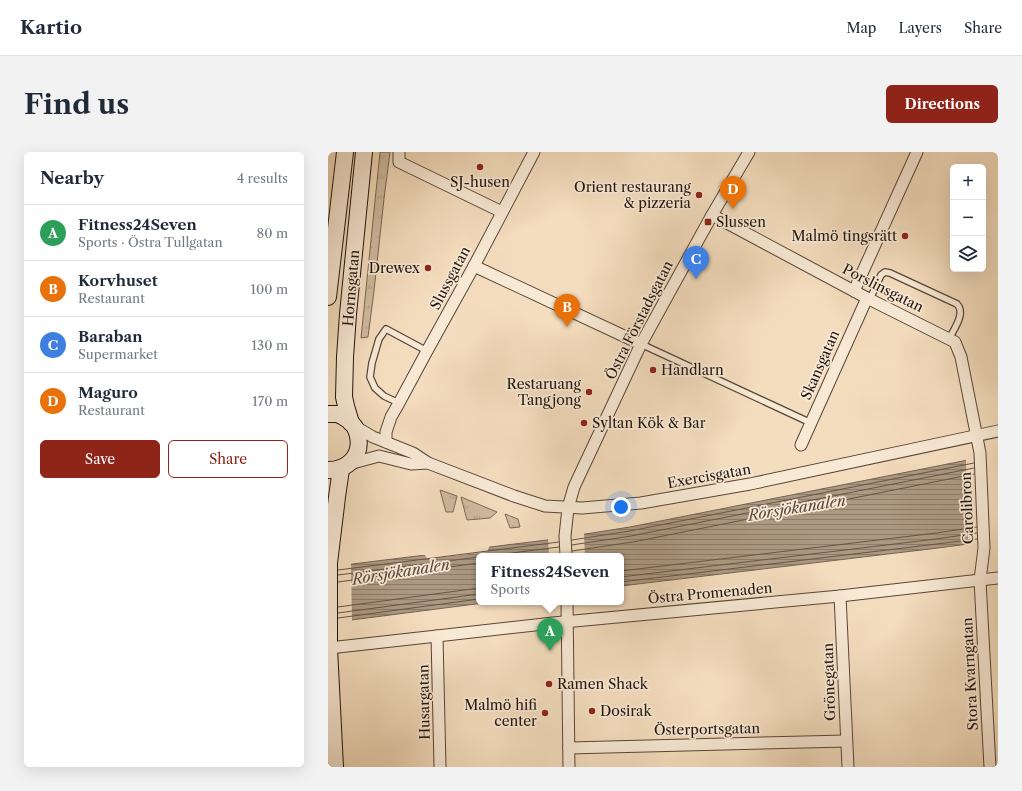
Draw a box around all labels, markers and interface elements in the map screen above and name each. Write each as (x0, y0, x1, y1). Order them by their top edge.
text: Kartio (20, 16, 82, 39)
text: Map (846, 19, 876, 37)
text: Layers (898, 19, 942, 37)
text: Share (964, 19, 1002, 37)
button: Directions (886, 85, 998, 123)
text: Find us (24, 87, 129, 121)
marker: SJ-husen (475, 162, 485, 172)
map controls (950, 164, 986, 272)
button: + (950, 164, 986, 200)
text: Nearby (40, 168, 104, 188)
text: 4 results (237, 170, 288, 186)
place label: SJ-husen (450, 173, 510, 191)
pin: D (720, 176, 746, 209)
place label: Orient restaurang & pizzeria (574, 178, 692, 212)
marker: Orient restaurang & pizzeria (694, 190, 704, 200)
button: − (950, 200, 986, 236)
place label: Slussen (716, 213, 766, 231)
text: Fitness24Seven (78, 215, 197, 234)
marker: Slussen (703, 217, 713, 227)
text: A (48, 225, 58, 241)
text: 80 m (256, 225, 288, 241)
place label: Malmö tingsrätt (792, 227, 897, 245)
marker: Malmö tingsrätt (900, 231, 910, 241)
text: Sports · Östra Tullgatan (78, 234, 223, 250)
button: layers (950, 236, 986, 272)
street label: Slussgatan (426, 243, 474, 313)
pin: C (683, 246, 709, 279)
street label: Hornsgatan (339, 249, 363, 327)
street label: Östra Förstadsgatan (601, 257, 677, 383)
place label: Drewex (369, 259, 421, 277)
street label: Porslinsgatan (839, 260, 927, 316)
marker: Drewex (423, 263, 433, 273)
text: Korvhuset (78, 271, 158, 290)
text: B (48, 281, 58, 297)
text: 100 m (250, 281, 288, 297)
text: Restaurant (78, 290, 145, 306)
pin: B (554, 294, 580, 327)
text: Baraban (78, 327, 142, 346)
street label: Skansgatan (797, 327, 843, 403)
text: C (48, 337, 58, 353)
text: 130 m (252, 337, 288, 353)
text: Supermarket (78, 346, 158, 362)
place label: Handlarn (661, 361, 724, 379)
marker: Handlarn (648, 365, 658, 375)
place label: Restaruang Tangjong (507, 375, 582, 409)
text: Maguro (78, 383, 138, 402)
marker: Restaruang Tangjong (584, 387, 594, 397)
text: D (47, 393, 59, 409)
text: 170 m (252, 393, 288, 409)
text: Restaurant (78, 402, 145, 418)
place label: Syltan Kök & Bar (592, 414, 706, 432)
marker: Syltan Kök & Bar (579, 418, 589, 428)
button: Save (40, 440, 160, 478)
button: Share (168, 440, 288, 478)
street label: Exercisgatan (666, 460, 752, 492)
street label: Carolibron (957, 471, 977, 545)
water label: Rörsjökanalen (746, 490, 847, 525)
your location (611, 497, 631, 517)
popup (476, 553, 624, 605)
water label: Rörsjökanalen (350, 554, 451, 589)
text: Fitness24Seven (491, 562, 609, 581)
street label: Östra Promenaden (647, 579, 773, 607)
text: Sports (491, 581, 530, 597)
street label: Stora Kvarngatan (958, 617, 982, 731)
pin: A (537, 618, 563, 651)
street label: Grönegatan (819, 642, 839, 721)
street label: Husargatan (414, 664, 434, 740)
place label: Ramen Shack (557, 675, 649, 693)
marker: Ramen Shack (544, 679, 554, 689)
place label: Malmö hifi center (464, 696, 537, 730)
place label: Dosirak (600, 702, 653, 720)
marker: Dosirak (587, 706, 597, 716)
marker: Malmö hifi center (540, 708, 550, 718)
street label: Österportsgatan (654, 719, 761, 739)

